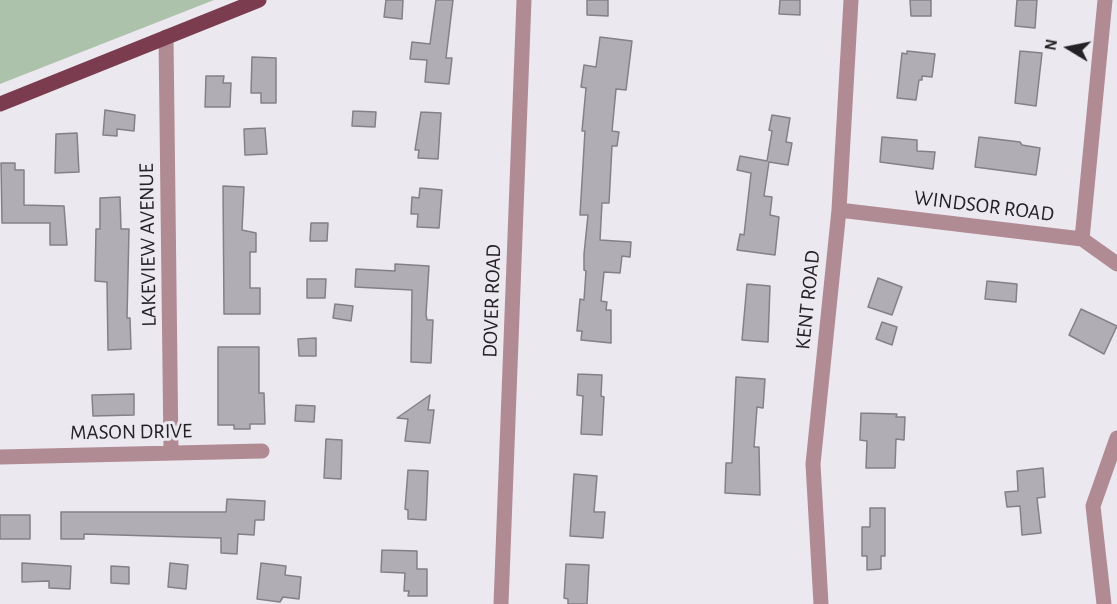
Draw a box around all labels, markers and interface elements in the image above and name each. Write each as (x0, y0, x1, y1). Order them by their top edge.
north arrow (1039, 18, 1099, 78)
text: N (1042, 38, 1060, 52)
street label: LAKEVIEW AVENUE (134, 163, 162, 327)
street label: WINDSOR ROAD (913, 185, 1055, 227)
street label: DOVER ROAD (477, 244, 507, 358)
street label: KENT ROAD (790, 249, 826, 351)
street label: MASON DRIVE (70, 418, 192, 446)

